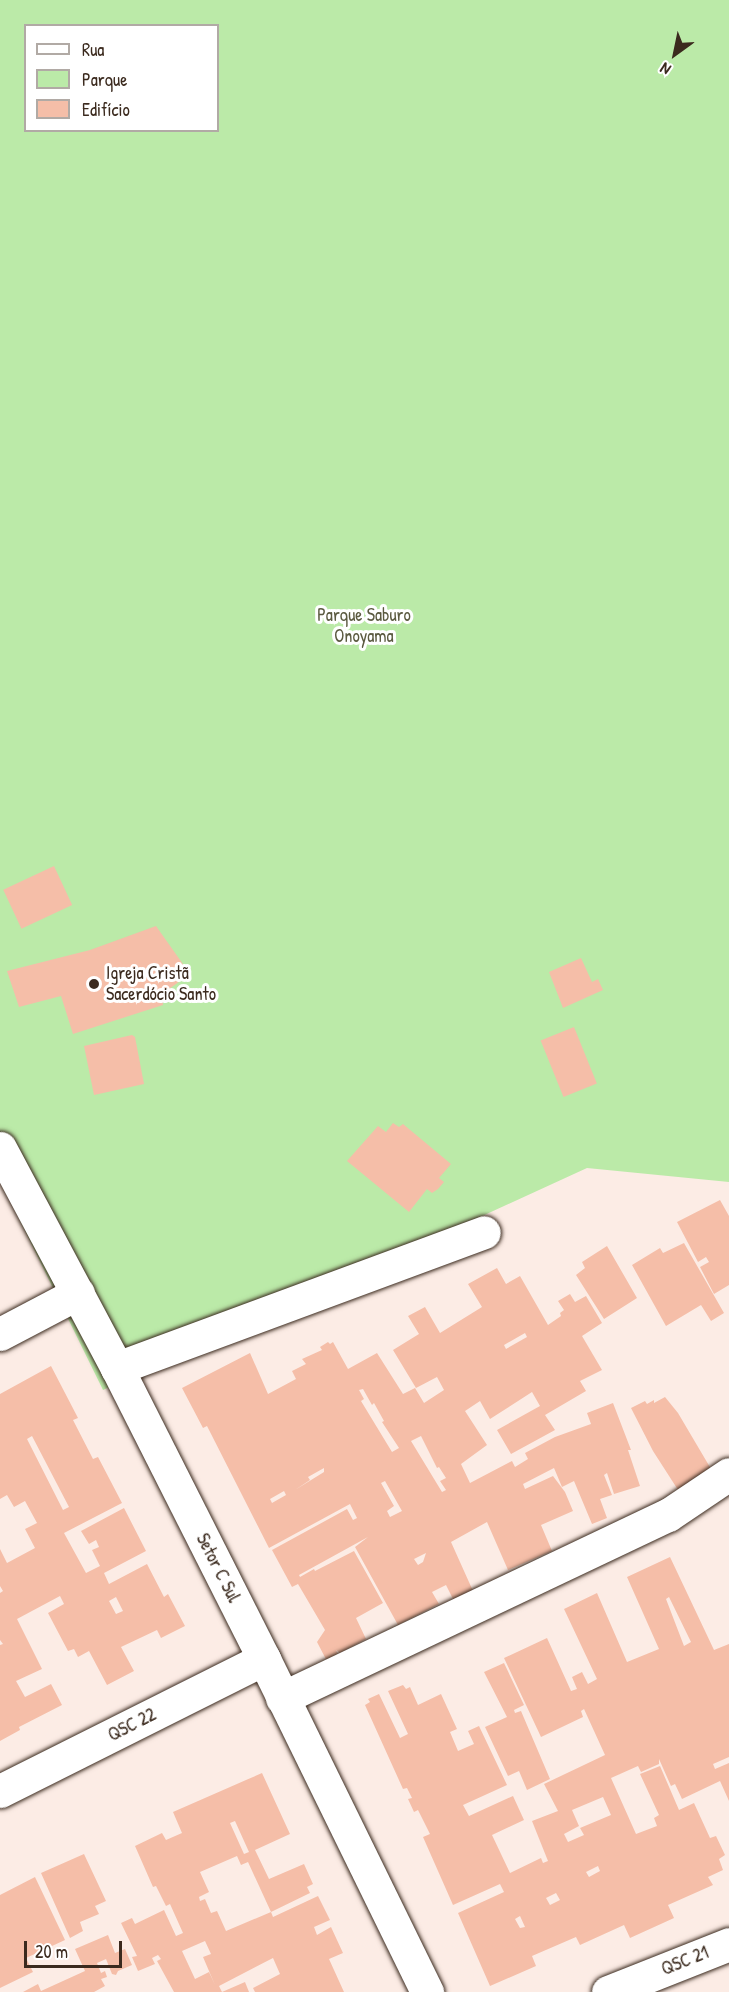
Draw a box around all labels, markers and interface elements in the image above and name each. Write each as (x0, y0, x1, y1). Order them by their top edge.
legend (24, 24, 219, 132)
north arrow (645, 24, 705, 84)
text: Rua (82, 37, 104, 62)
text: N (656, 58, 675, 81)
text: Parque (82, 67, 127, 92)
text: Edifício (82, 97, 130, 122)
park label: Parque Saburo Onoyama (317, 605, 411, 648)
place label: Igreja Cristã Sacerdócio Santo (106, 963, 216, 1006)
marker: Igreja Cristã Sacerdócio Santo (87, 977, 101, 991)
street label: Setor C Sul (192, 1530, 244, 1606)
street label: QSC 22 (104, 1704, 160, 1746)
scale bar (27, 1929, 124, 1967)
text: 20 m (35, 1939, 68, 1964)
street label: QSC 21 (658, 1942, 712, 1980)

